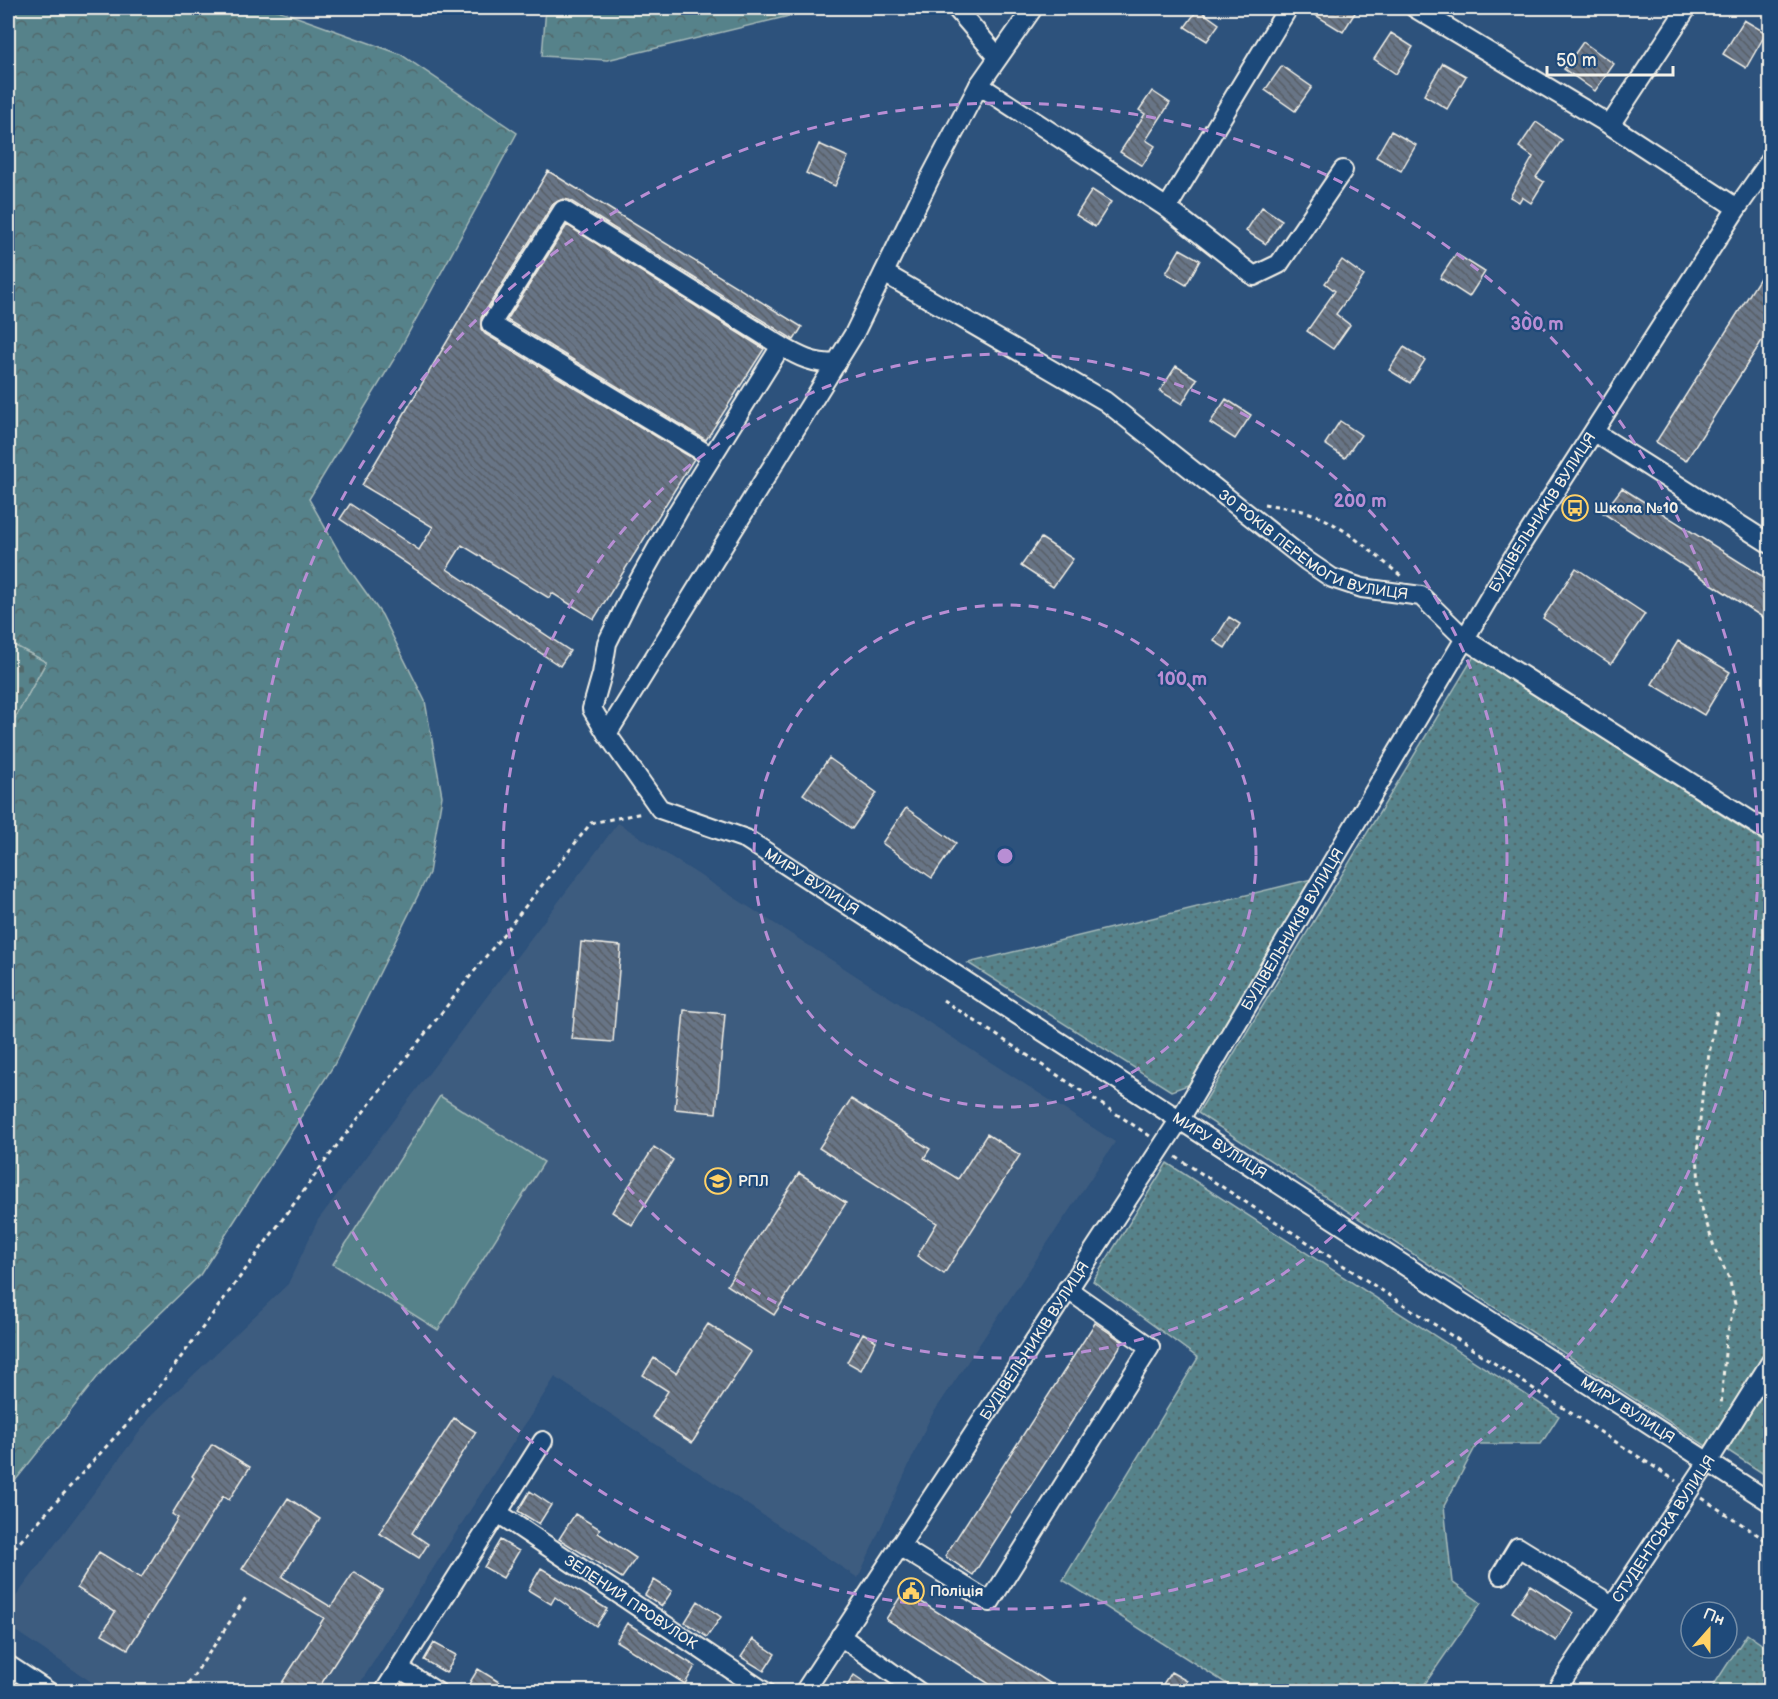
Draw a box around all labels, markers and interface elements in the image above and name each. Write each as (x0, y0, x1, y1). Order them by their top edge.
scale bar (1547, 39, 1673, 77)
text: 50 m (1556, 50, 1597, 71)
text: 300 m (1510, 314, 1564, 335)
street label: БУДІВЕЛЬНИКІВ ВУЛИЦЯ (1485, 429, 1600, 596)
street label: 30 РОКІВ ПЕРЕМОГИ ВУЛИЦЯ (1214, 485, 1409, 604)
text: 200 m (1333, 491, 1387, 512)
bus stop icon: Школа №10 (1560, 493, 1590, 523)
place label: Школа №10 (1594, 499, 1678, 518)
text: 100 m (1157, 669, 1207, 690)
street label: МИРУ ВУЛИЦЯ (761, 844, 862, 920)
street label: БУДІВЕЛЬНИКІВ ВУЛИЦЯ (1237, 845, 1348, 1014)
centre of rings (995, 846, 1015, 866)
street label: МИРУ ВУЛИЦЯ (1168, 1109, 1270, 1184)
school or university icon: РПЛ (703, 1166, 733, 1196)
place label: РПЛ (738, 1172, 769, 1191)
street label: БУДІВЕЛЬНИКІВ ВУЛИЦЯ (976, 1258, 1094, 1424)
street label: МИРУ ВУЛИЦЯ (1576, 1373, 1678, 1448)
street label: СТУДЕНТСЬКА ВУЛИЦЯ (1608, 1452, 1720, 1606)
street label: ЗЕЛЕНИЙ ПРОВУЛОК (560, 1551, 701, 1654)
public building icon: Поліція (896, 1576, 926, 1606)
place label: Поліція (930, 1582, 983, 1601)
north arrow (1679, 1600, 1739, 1660)
text: Пн (1700, 1605, 1727, 1630)

